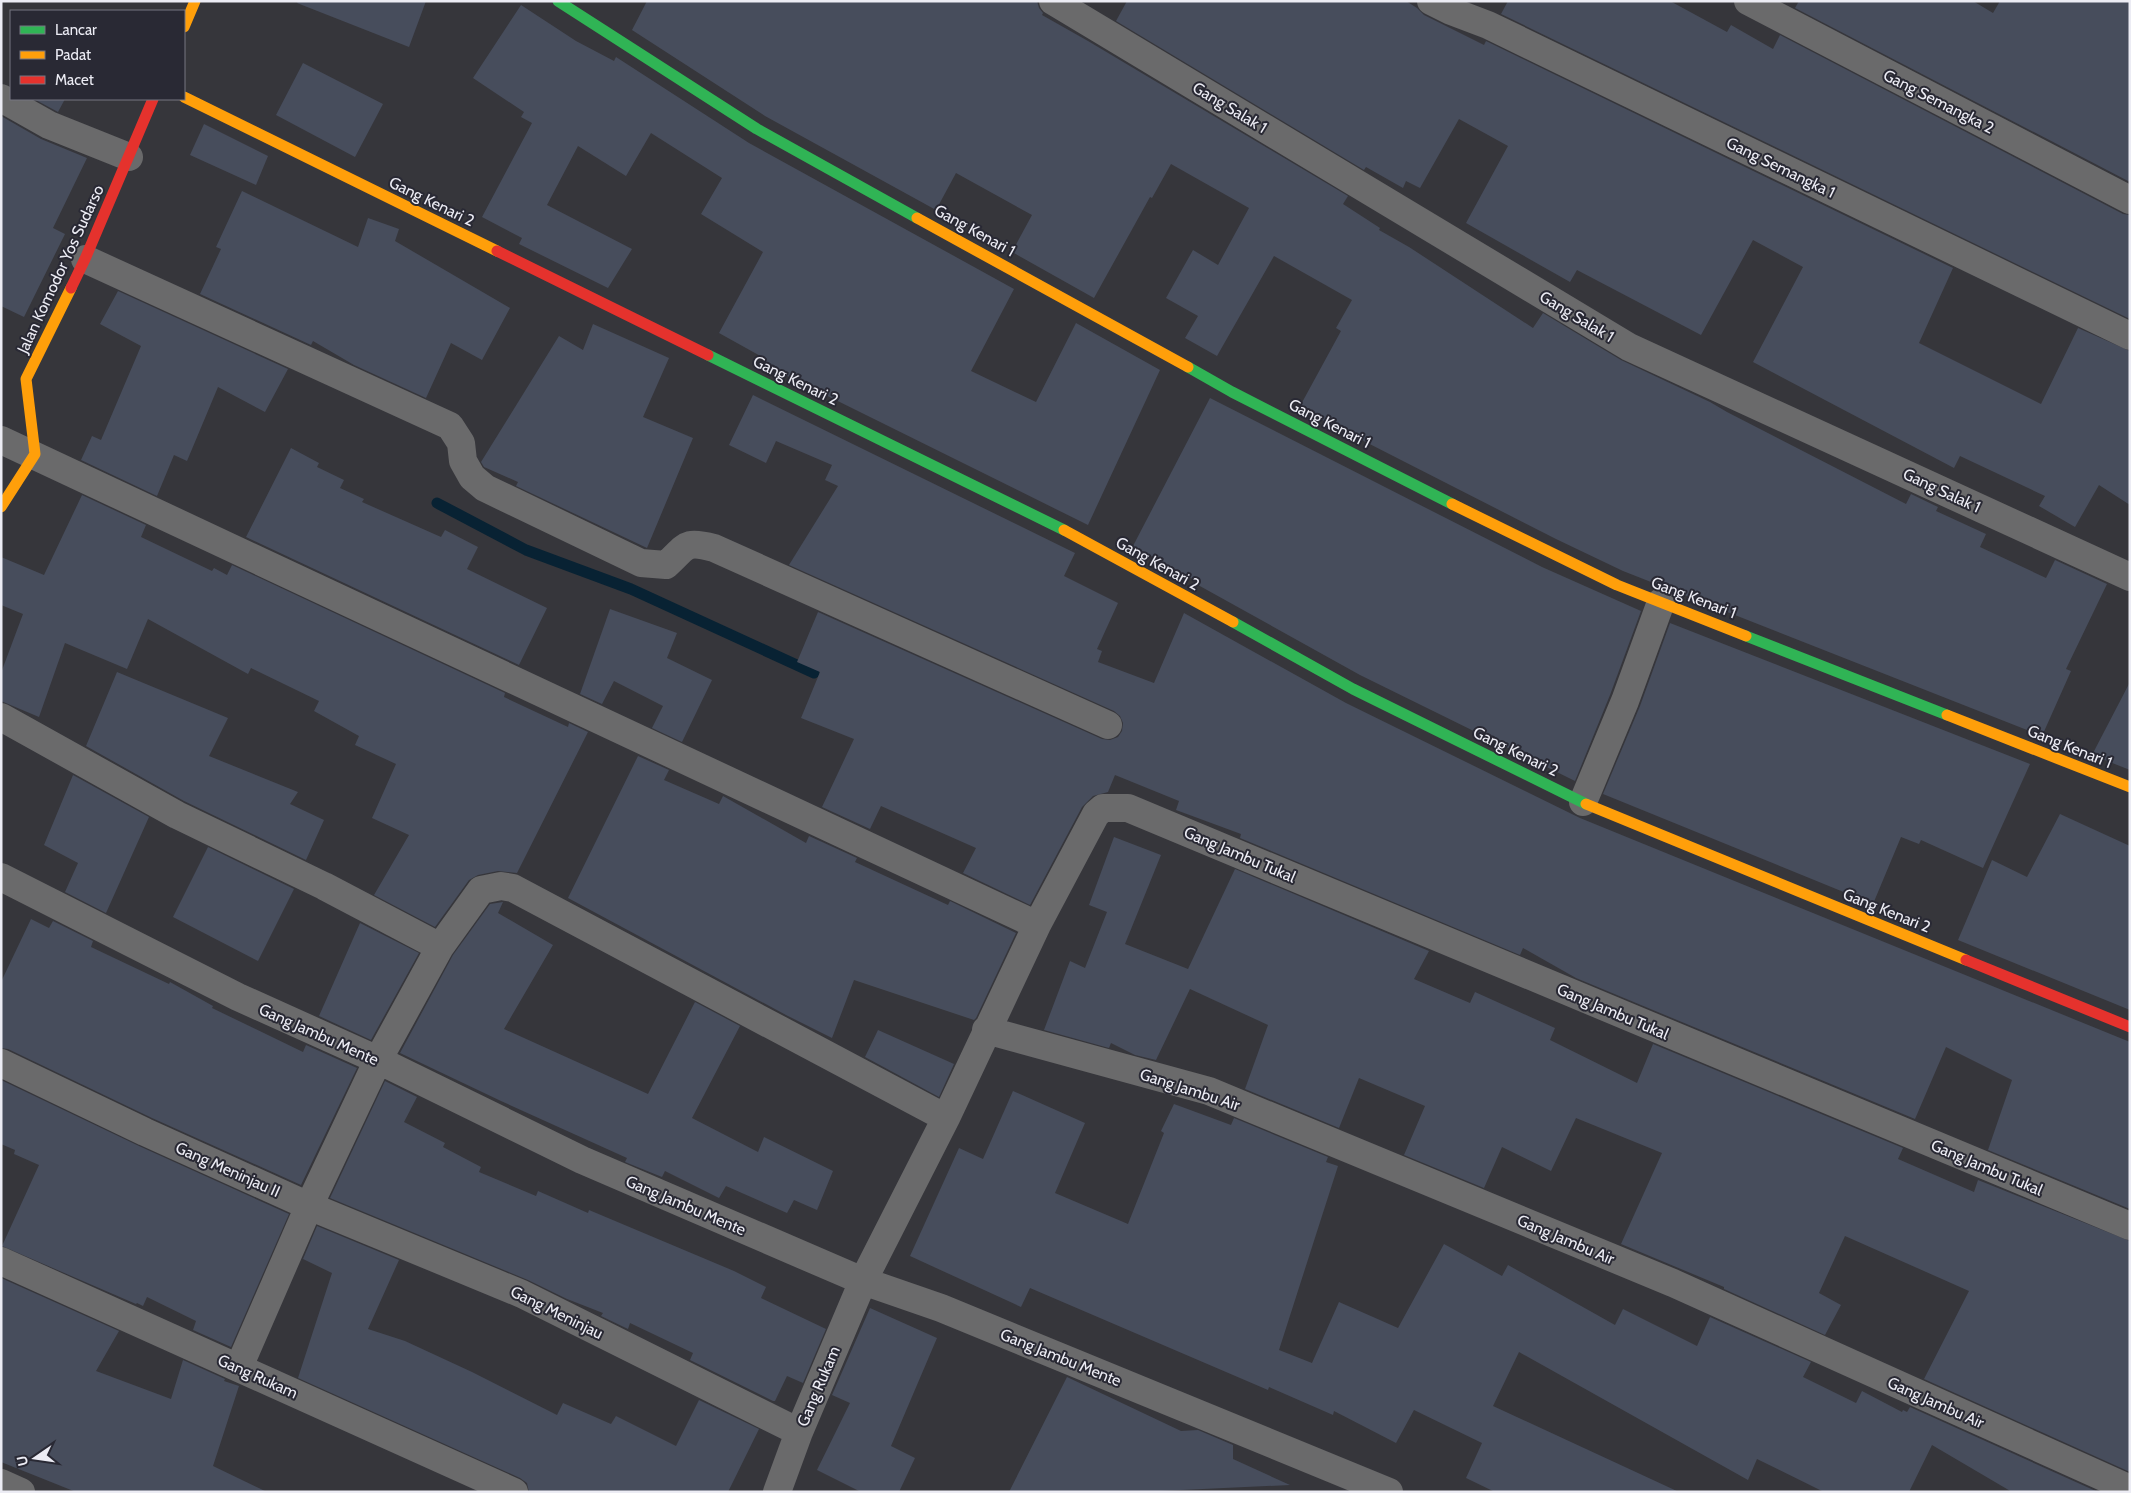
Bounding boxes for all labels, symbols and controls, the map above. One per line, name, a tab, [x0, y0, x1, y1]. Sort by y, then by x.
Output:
legend	[10, 10, 185, 100]
text: Lancar	[55, 21, 97, 39]
text: Padat	[55, 46, 91, 64]
street label: Gang Semangka 2	[1880, 65, 1997, 138]
text: Macet	[55, 71, 94, 89]
street label: Gang Salak 1	[1189, 78, 1270, 137]
street label: Gang Semangka 1	[1723, 133, 1838, 202]
street label: Gang Kenari 2	[386, 173, 478, 230]
street label: Jalan Komodor Yos Sudarso	[13, 182, 108, 357]
street label: Gang Kenari 1	[931, 200, 1019, 260]
street label: Gang Salak 1	[1536, 287, 1617, 346]
street label: Gang Kenari 2	[750, 352, 842, 409]
street label: Gang Kenari 1	[1286, 395, 1374, 452]
street label: Gang Salak 1	[1900, 464, 1984, 517]
street label: Gang Kenari 2	[1113, 533, 1203, 594]
street label: Gang Kenari 1	[1649, 573, 1739, 622]
street label: Gang Kenari 1	[2025, 721, 2115, 772]
street label: Gang Kenari 2	[1470, 723, 1562, 780]
street label: Gang Jambu Tukal	[1181, 822, 1299, 887]
street label: Gang Kenari 2	[1840, 884, 1933, 937]
street label: Gang Jambu Tukal	[1554, 979, 1672, 1044]
street label: Gang Jambu Mente	[256, 1000, 381, 1069]
street label: Gang Jambu Air	[1138, 1064, 1243, 1115]
street label: Gang Jambu Tukal	[1928, 1135, 2046, 1200]
street label: Gang Meninjau II	[173, 1138, 283, 1201]
street label: Gang Jambu Mente	[623, 1172, 749, 1239]
street label: Gang Jambu Air	[1514, 1210, 1618, 1269]
street label: Gang Meninjau	[507, 1282, 606, 1343]
street label: Gang Jambu Mente	[998, 1325, 1124, 1390]
street label: Gang Rukam	[793, 1343, 844, 1429]
street label: Gang Rukam	[215, 1350, 301, 1403]
street label: Gang Jambu Air	[1885, 1373, 1988, 1433]
north arrow	[10, 1433, 60, 1483]
text: U	[12, 1454, 32, 1468]

